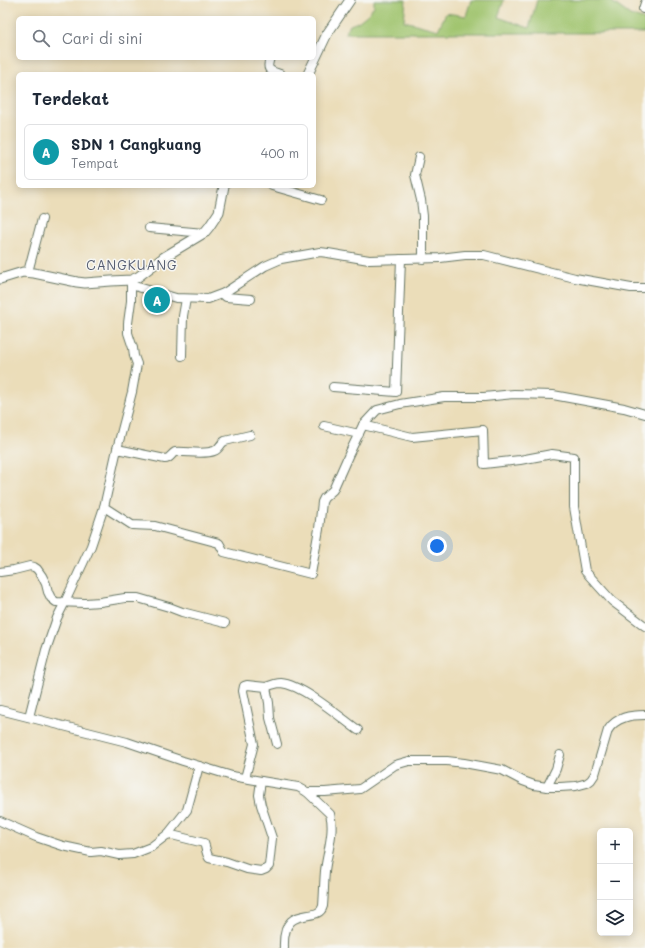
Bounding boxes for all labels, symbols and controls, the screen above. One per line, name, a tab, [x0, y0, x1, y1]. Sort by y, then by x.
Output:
search box	[16, 16, 316, 60]
icon: search	[30, 27, 52, 49]
text: Cari di sini	[62, 28, 143, 48]
text: Terdekat	[32, 87, 109, 109]
text: SDN 1 Cangkuang	[71, 134, 201, 154]
text: A	[41, 144, 51, 161]
text: 400 m	[261, 144, 299, 161]
text: Tempat	[71, 154, 119, 171]
district label: CANGKUANG	[86, 256, 178, 273]
pin: A	[144, 285, 170, 315]
your location	[427, 536, 447, 556]
map controls	[597, 828, 633, 936]
button: +	[597, 828, 633, 864]
button: −	[597, 864, 633, 900]
button: layers	[597, 900, 633, 936]

